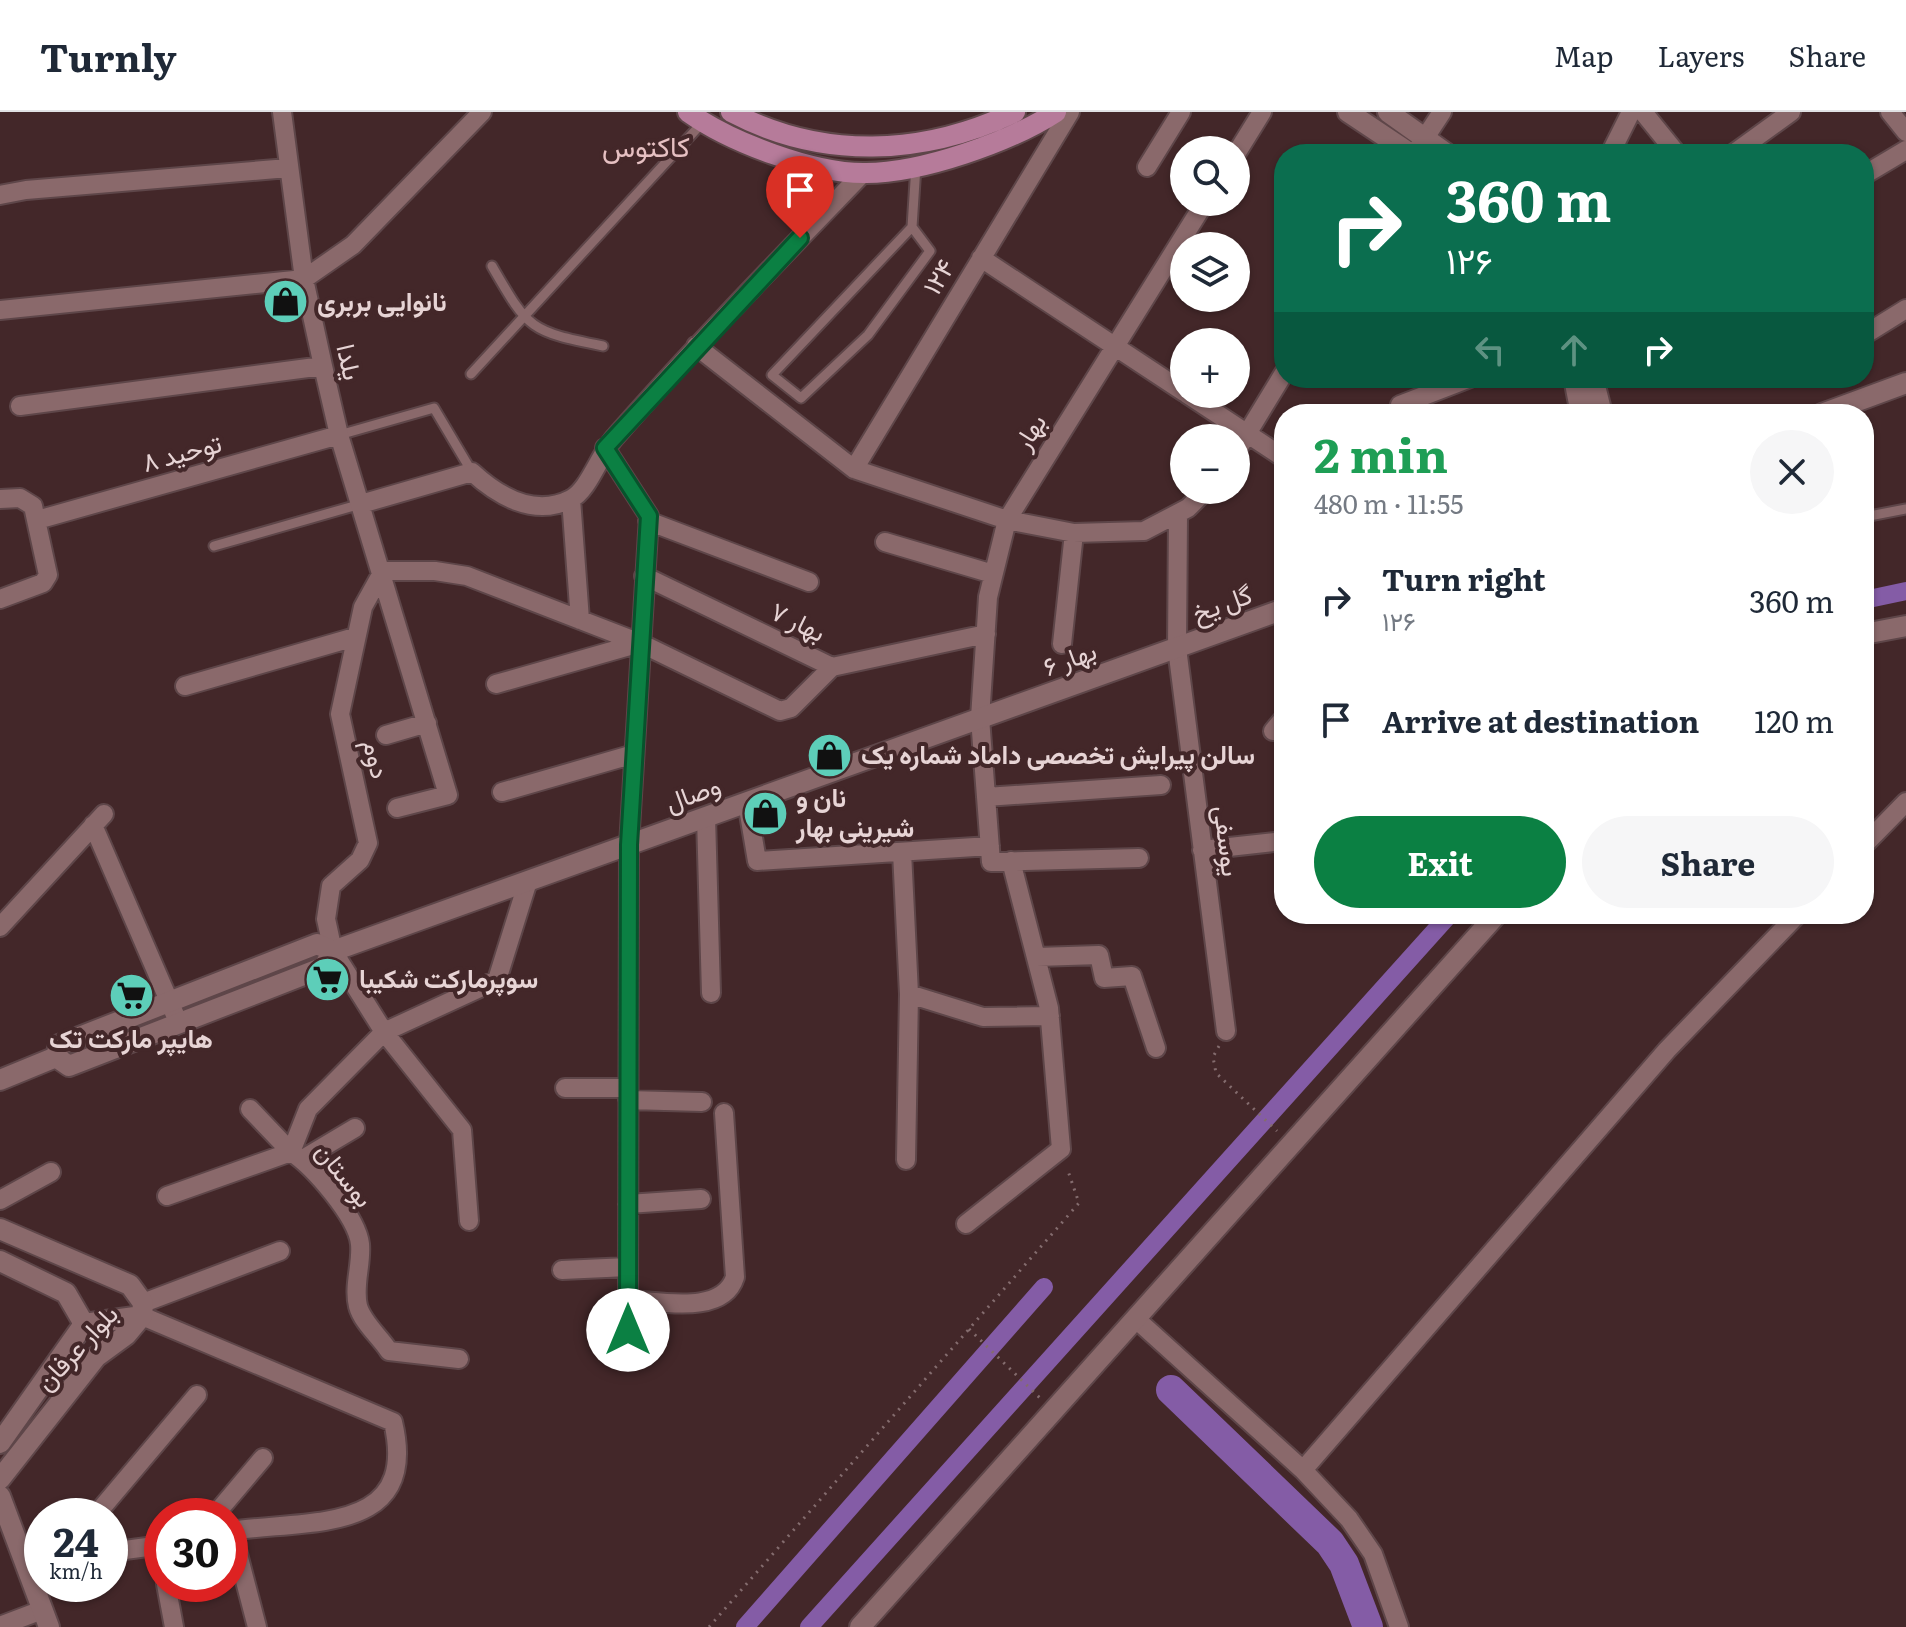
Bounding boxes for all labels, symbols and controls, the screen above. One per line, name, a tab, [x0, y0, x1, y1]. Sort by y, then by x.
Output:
text: Turnly	[40, 27, 177, 84]
text: Map	[1554, 34, 1613, 76]
text: Layers	[1657, 34, 1744, 76]
text: Share	[1788, 34, 1866, 76]
district label: کاکتوس	[602, 124, 690, 166]
map controls	[1170, 136, 1250, 504]
button: search	[1170, 136, 1250, 216]
pin	[766, 156, 834, 238]
text: 360 m	[1446, 156, 1611, 239]
icon: arrive	[778, 168, 822, 212]
icon: right	[1314, 176, 1418, 280]
button: layers	[1170, 232, 1250, 312]
text: ۱۲۶	[1446, 232, 1493, 285]
street label: ۱۲۴	[911, 250, 963, 301]
shop icon: نانوایی بربری	[262, 278, 310, 326]
place label: نانوایی بربری	[317, 280, 447, 319]
button: +	[1170, 328, 1250, 408]
icon: left	[1468, 328, 1512, 372]
icon: ahead	[1552, 328, 1596, 372]
icon: right	[1636, 328, 1680, 372]
street label: یلدا	[328, 339, 375, 383]
street label: بهار	[1001, 405, 1054, 457]
text: 2 min	[1314, 417, 1448, 488]
street label: توحید ۸	[137, 421, 225, 480]
button: −	[1170, 424, 1250, 504]
button: close	[1750, 430, 1834, 514]
text: 480 m · 11:55	[1314, 483, 1463, 522]
text: Turn right	[1382, 556, 1546, 600]
street label: گل یخ	[1186, 573, 1257, 631]
icon: right	[1314, 578, 1358, 622]
text: 360 m	[1749, 578, 1834, 622]
street label: بهار ۷	[765, 590, 833, 650]
text: ۱۲۶	[1382, 600, 1416, 639]
street label: بهار ۶	[1037, 629, 1101, 684]
icon: arrive	[1314, 698, 1358, 742]
text: Arrive at destination	[1382, 698, 1699, 742]
text: 120 m	[1754, 698, 1834, 742]
shop icon: سالن پیرایش تخصصی داماد شماره یک	[806, 731, 854, 779]
place label: سالن پیرایش تخصصی داماد شماره یک	[861, 733, 1255, 773]
street label: دوم	[355, 735, 402, 782]
street label: وصال	[659, 764, 725, 820]
place label: نان و شیرینی بهار	[795, 776, 914, 845]
shop icon: نان و شیرینی بهار	[741, 789, 789, 837]
street label: یوسفی	[1206, 803, 1253, 878]
button: Exit	[1314, 816, 1566, 908]
button: Share	[1582, 816, 1834, 908]
supermarket icon: سوپرمارکت شکیبا	[304, 955, 352, 1003]
place label: سوپرمارکت شکیبا	[359, 957, 538, 997]
supermarket icon: هایپر مارکت تک	[107, 972, 155, 1020]
place label: هایپر مارکت تک	[49, 1017, 213, 1057]
street label: بوستان	[307, 1132, 384, 1214]
position arrow	[586, 1288, 670, 1372]
street label: بلوار عرفان	[25, 1294, 125, 1398]
speed limit sign: 30	[144, 1498, 248, 1602]
text: 24	[53, 1510, 99, 1569]
text: km/h	[49, 1555, 103, 1585]

